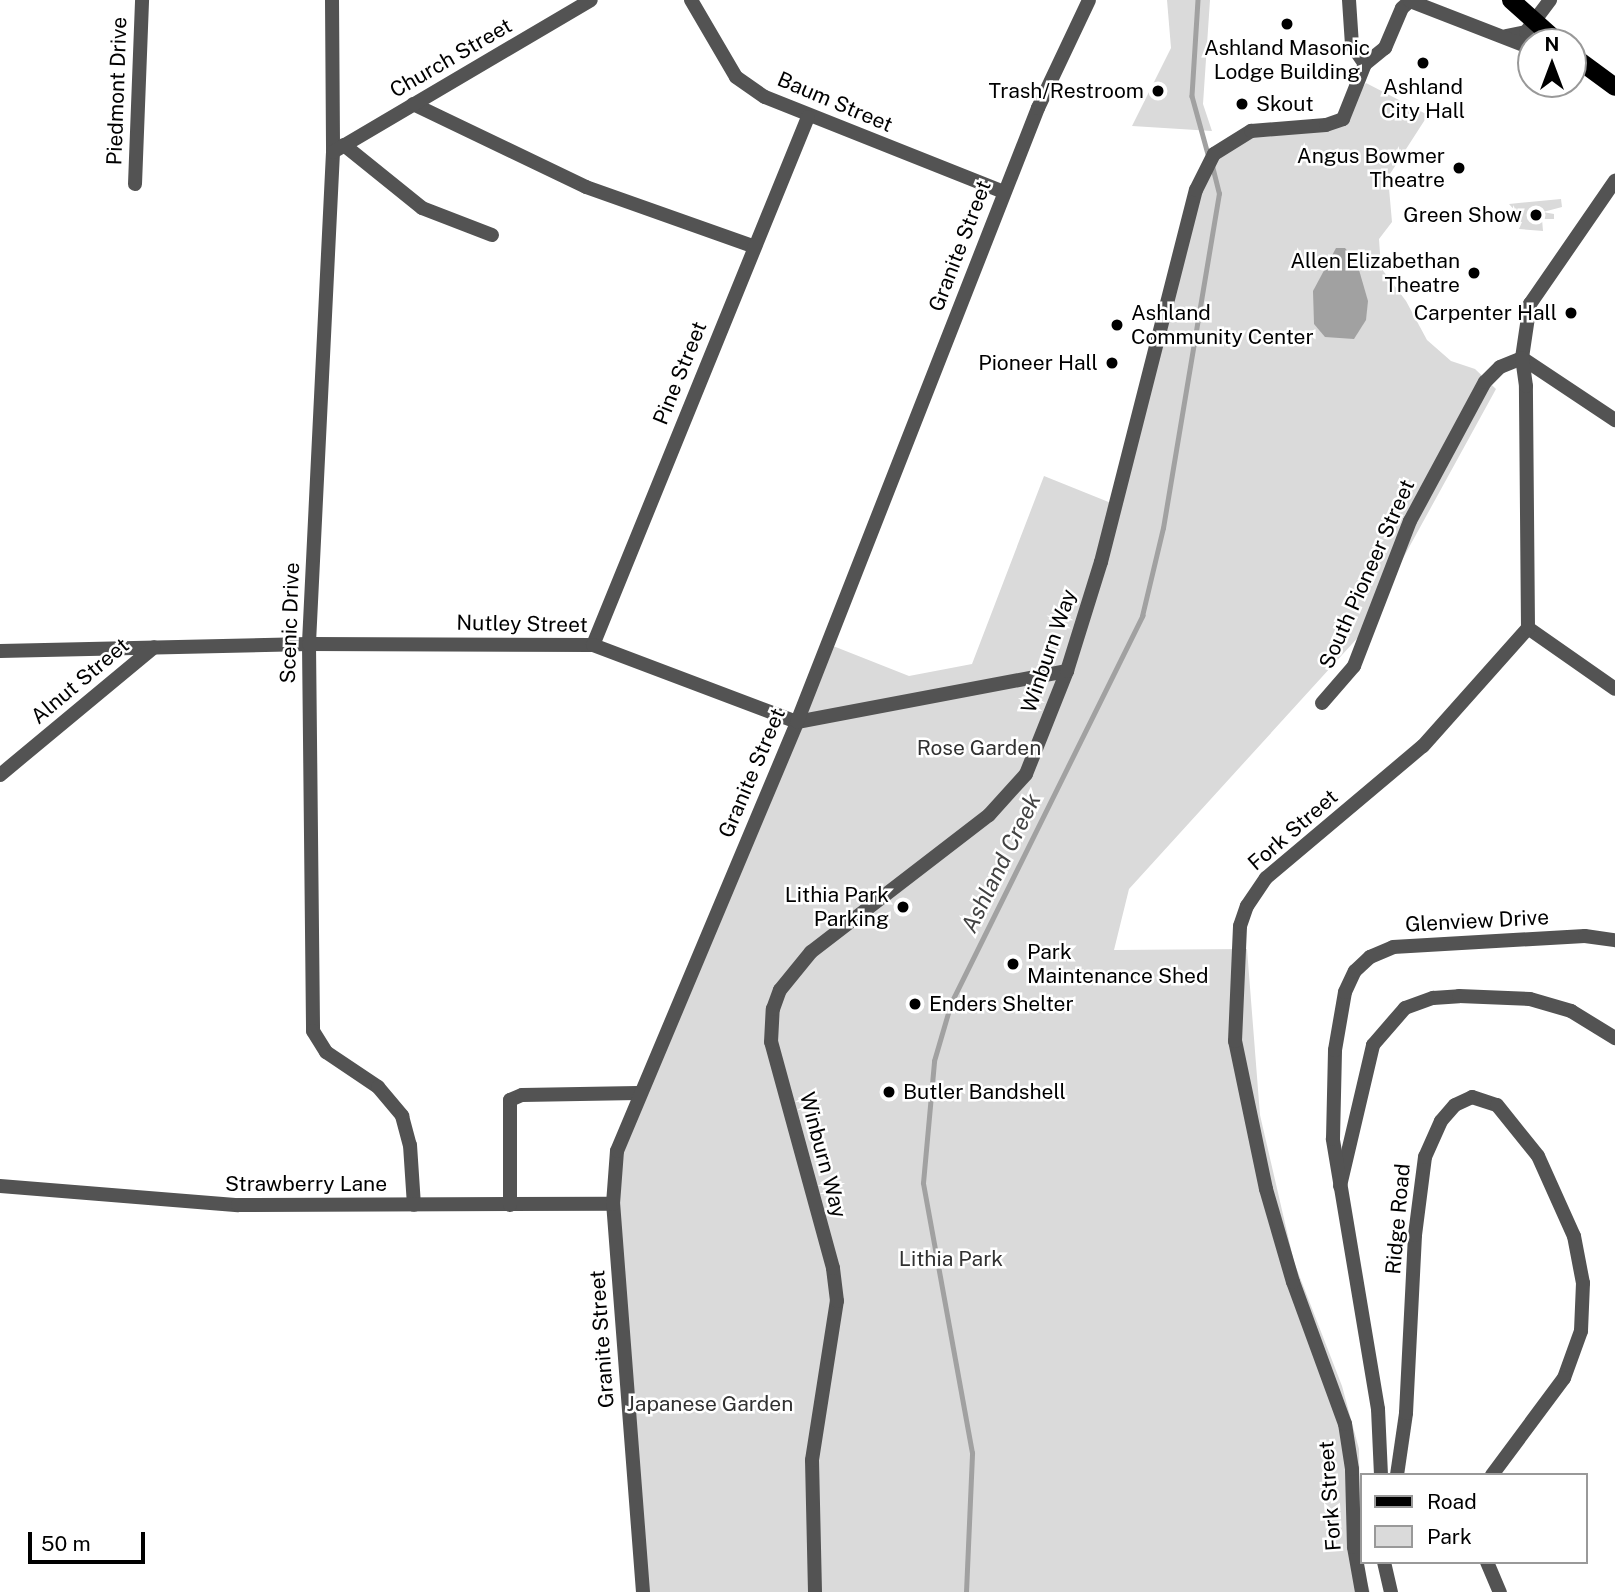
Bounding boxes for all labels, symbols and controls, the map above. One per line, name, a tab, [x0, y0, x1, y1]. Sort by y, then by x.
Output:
street label: Church Street	[385, 13, 517, 103]
street label: Piedmont Drive	[102, 16, 132, 166]
marker: Ashland Masonic Lodge Building	[1279, 16, 1295, 32]
north arrow	[1517, 28, 1587, 98]
text: N	[1545, 33, 1559, 55]
place label: Ashland Masonic Lodge Building	[1204, 35, 1370, 85]
marker: Ashland City Hall	[1415, 55, 1431, 71]
street label: Baum Street	[774, 66, 896, 138]
place label: Ashland City Hall	[1381, 74, 1465, 124]
place label: Trash/Restroom	[989, 78, 1144, 104]
marker: Trash/Restroom	[1150, 83, 1166, 99]
place label: Skout	[1256, 91, 1314, 117]
marker: Skout	[1234, 96, 1250, 112]
place label: Angus Bowmer Theatre	[1297, 143, 1445, 193]
marker: Angus Bowmer Theatre	[1451, 160, 1467, 176]
street label: Granite Street	[923, 177, 997, 315]
place label: Green Show	[1403, 202, 1522, 228]
marker: Green Show	[1528, 207, 1544, 223]
place label: Allen Elizabethan Theatre	[1290, 248, 1460, 298]
marker: Allen Elizabethan Theatre	[1466, 265, 1482, 281]
place label: Ashland Community Center	[1131, 300, 1314, 350]
place label: Carpenter Hall	[1414, 300, 1557, 326]
marker: Carpenter Hall	[1563, 305, 1579, 321]
marker: Ashland Community Center	[1109, 317, 1125, 333]
street label: Pine Street	[648, 318, 712, 428]
place label: Pioneer Hall	[978, 350, 1098, 376]
marker: Pioneer Hall	[1104, 355, 1120, 371]
street label: South Pioneer Street	[1314, 475, 1420, 673]
street label: Scenic Drive	[275, 562, 305, 684]
street label: Winburn Way	[1016, 586, 1082, 716]
street label: Nutley Street	[456, 610, 588, 638]
street label: Alnut Street	[26, 633, 134, 729]
street label: Granite Street	[713, 704, 791, 842]
park label: Rose Garden	[917, 735, 1041, 761]
street label: Fork Street	[1243, 784, 1343, 876]
water label: Ashland Creek	[955, 789, 1047, 937]
place label: Lithia Park Parking	[785, 882, 889, 932]
marker: Lithia Park Parking	[895, 899, 911, 915]
street label: Glenview Drive	[1404, 905, 1550, 937]
place label: Park Maintenance Shed	[1027, 939, 1209, 989]
marker: Park Maintenance Shed	[1005, 956, 1021, 972]
place label: Enders Shelter	[929, 991, 1074, 1017]
marker: Enders Shelter	[907, 996, 923, 1012]
place label: Butler Bandshell	[903, 1079, 1066, 1105]
marker: Butler Bandshell	[881, 1084, 897, 1100]
street label: Winburn Way	[794, 1089, 852, 1221]
street label: Ridge Road	[1381, 1163, 1415, 1275]
street label: Strawberry Lane	[225, 1171, 387, 1197]
park label: Lithia Park	[899, 1246, 1003, 1272]
street label: Granite Street	[585, 1269, 619, 1409]
park label: Japanese Garden	[627, 1391, 793, 1417]
street label: Fork Street	[1314, 1440, 1346, 1552]
legend	[1360, 1473, 1587, 1564]
text: Road	[1427, 1489, 1477, 1514]
scale bar	[32, 1518, 149, 1562]
text: Park	[1427, 1524, 1472, 1549]
text: 50 m	[41, 1531, 91, 1556]

